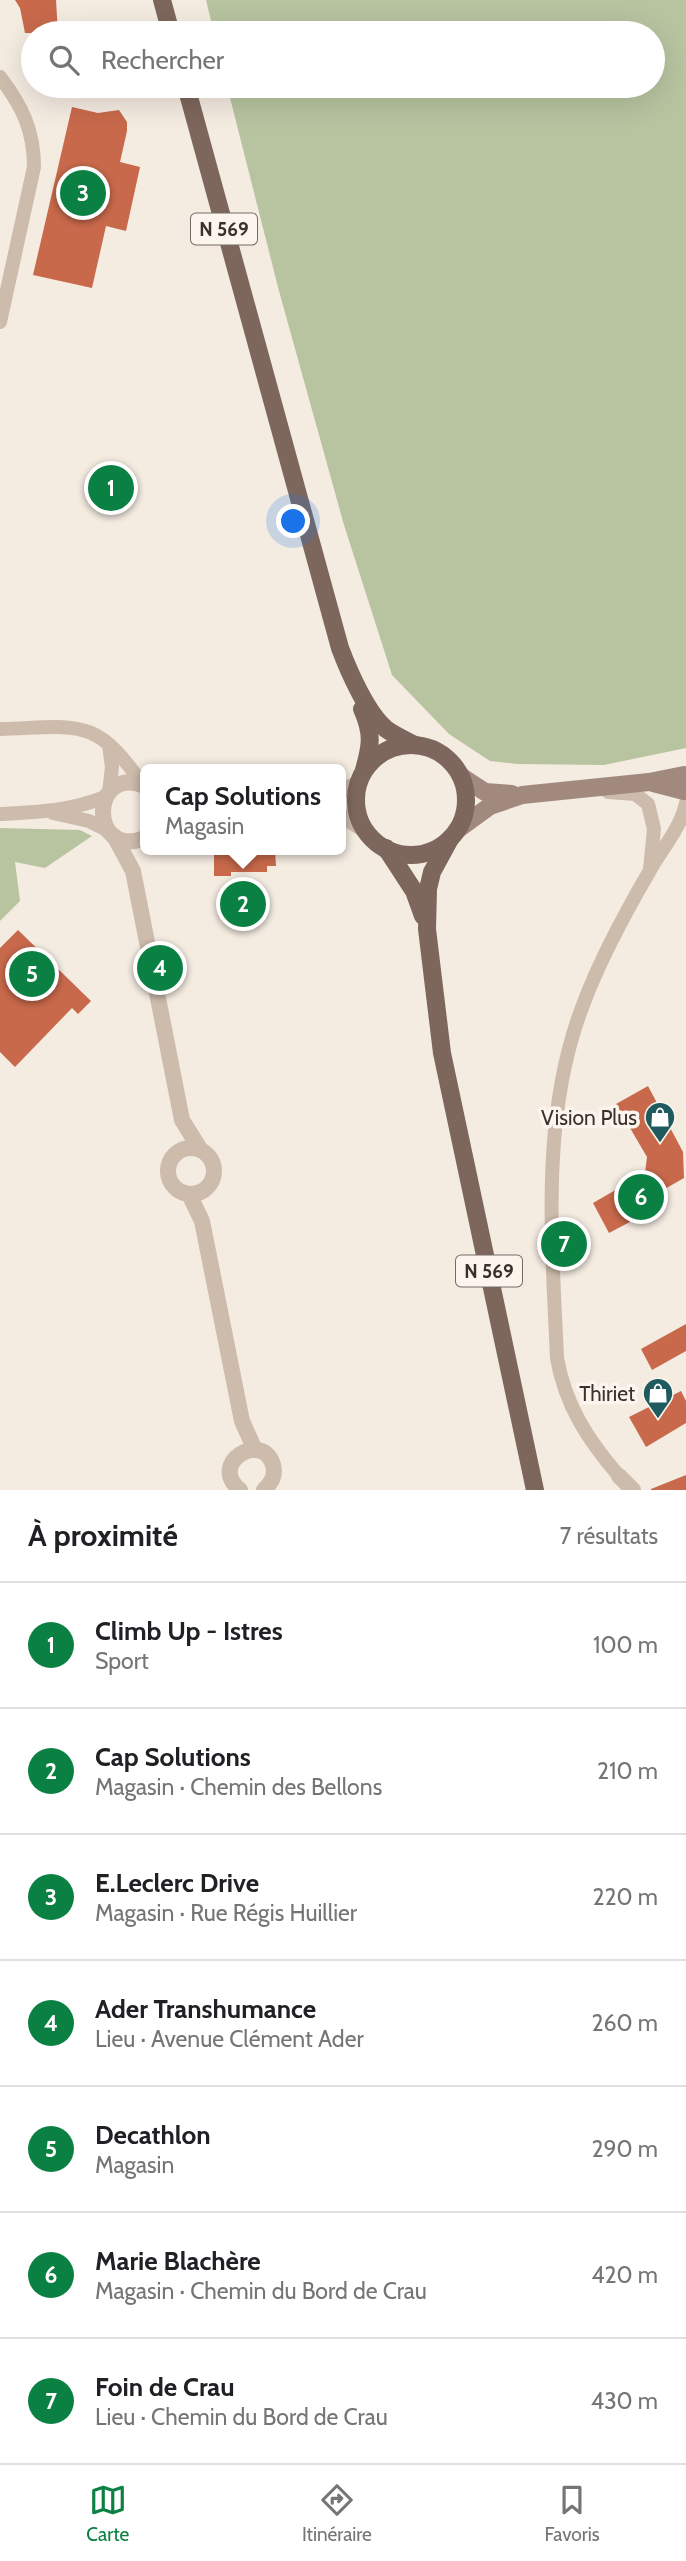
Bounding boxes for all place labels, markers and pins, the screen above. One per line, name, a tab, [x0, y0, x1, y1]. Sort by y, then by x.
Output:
pin: 3	[60, 167, 106, 219]
pin: 1	[88, 462, 134, 514]
pin: 2	[220, 878, 266, 930]
pin: 4	[137, 942, 183, 994]
pin: 5	[9, 948, 55, 1000]
shop icon: Vision Plus	[643, 1100, 677, 1144]
place label: Vision Plus	[541, 1105, 637, 1130]
pin: 6	[618, 1171, 664, 1223]
pin: 7	[541, 1218, 587, 1270]
shop icon: Thiriet	[641, 1376, 675, 1420]
place label: Thiriet	[579, 1381, 635, 1406]

